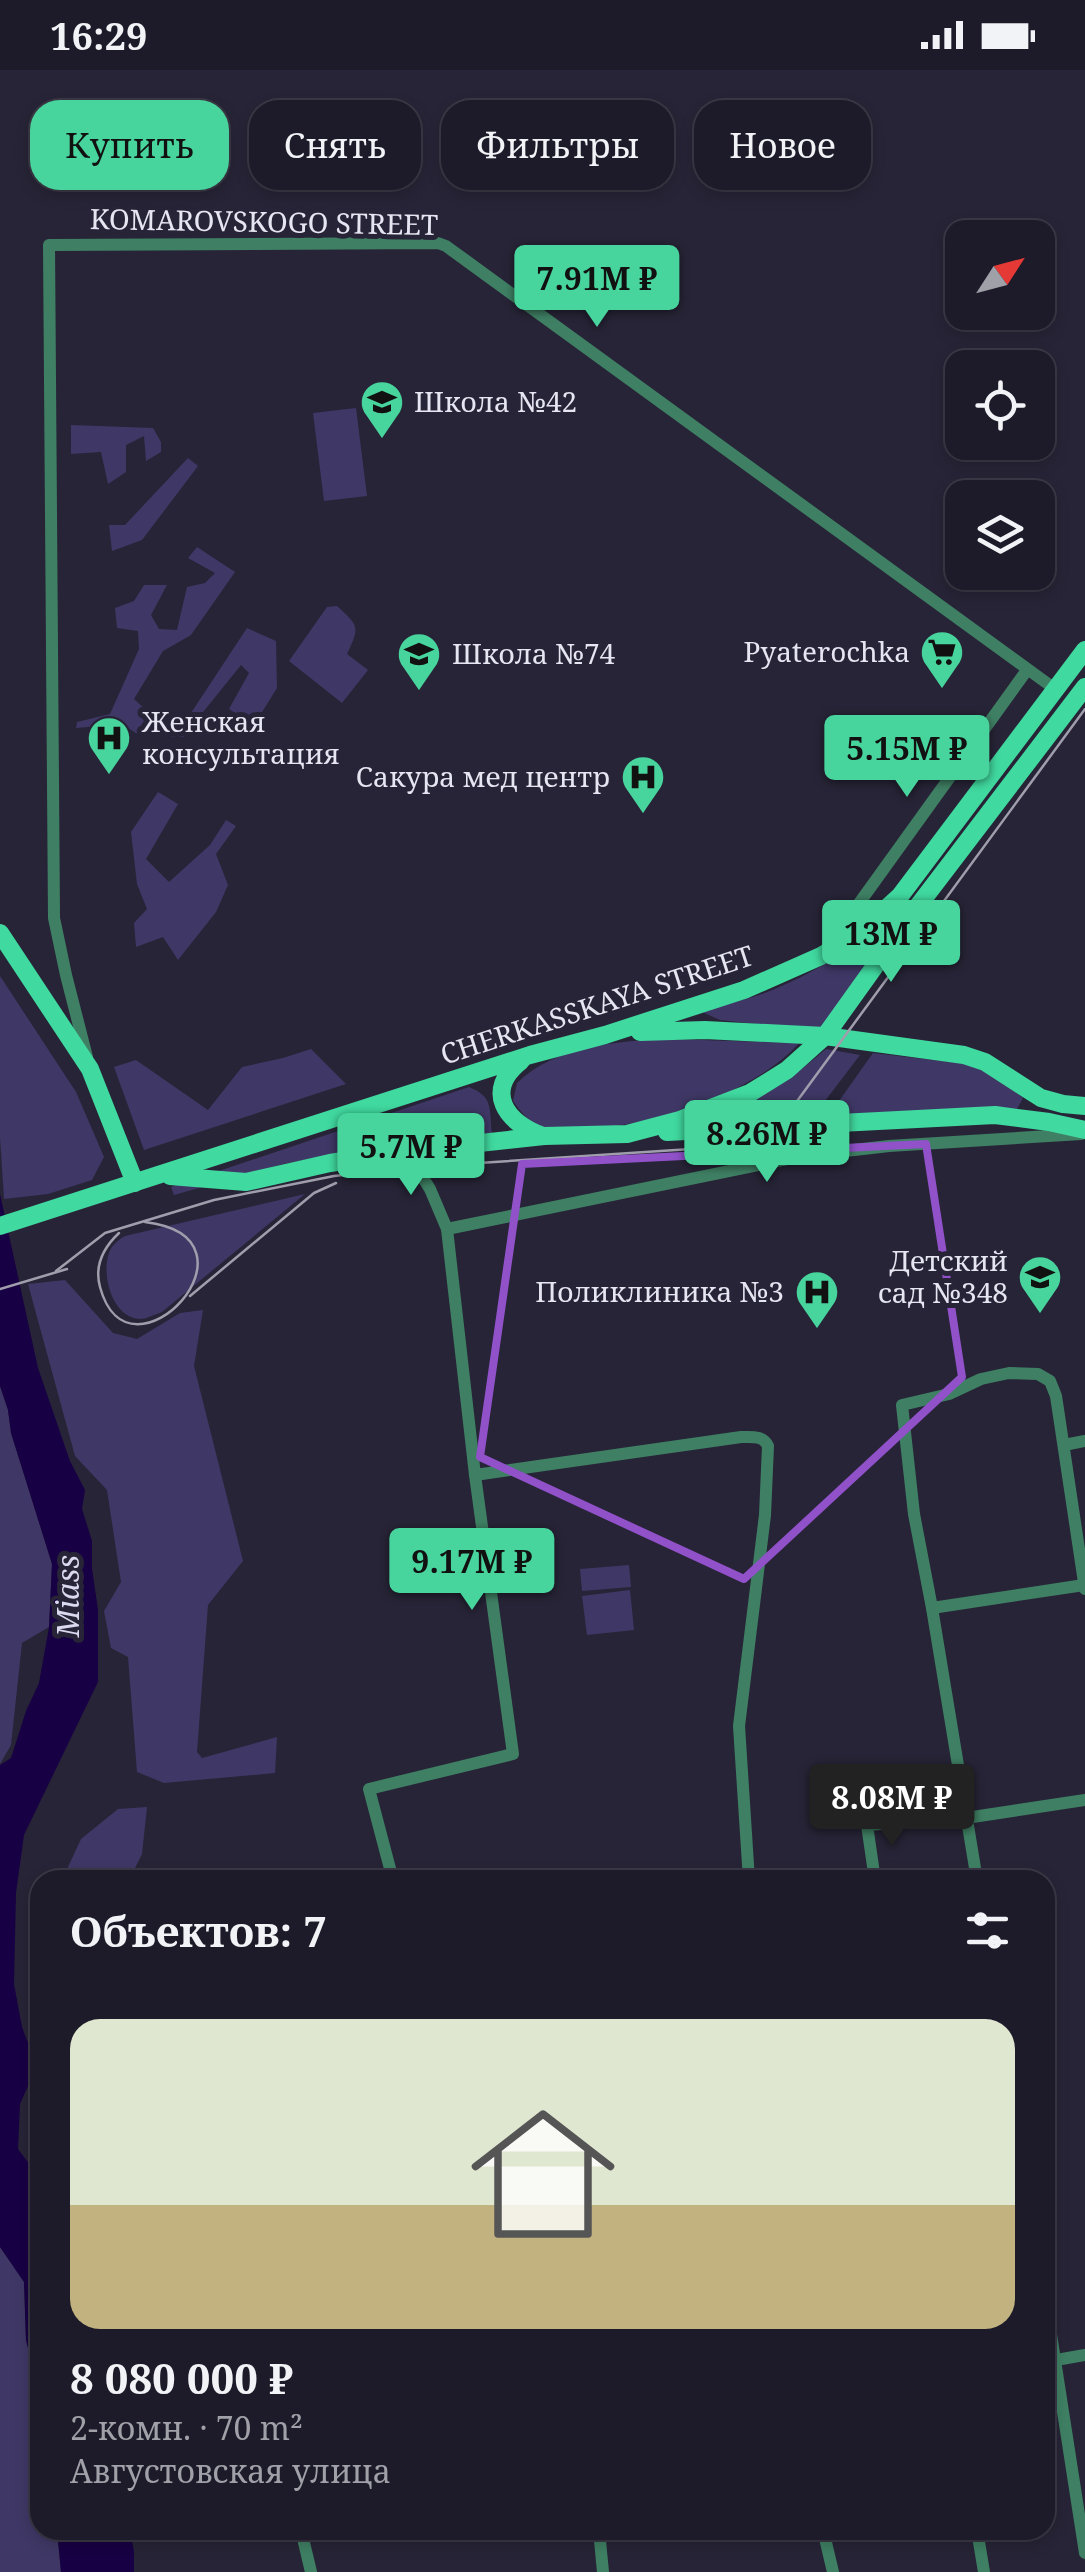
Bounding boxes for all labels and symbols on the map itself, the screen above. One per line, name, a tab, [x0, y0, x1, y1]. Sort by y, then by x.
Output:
street label: KOMAROVSKOGO STREET	[90, 199, 438, 243]
north arrow	[945, 220, 1055, 330]
pin: 7.91M ₽	[505, 245, 689, 330]
school or university icon: Школа №42	[359, 379, 405, 440]
place label: Школа №42	[414, 382, 577, 420]
supermarket icon: Pyaterochka	[919, 629, 965, 690]
school or university icon: Школа №74	[396, 631, 442, 692]
place label: Pyaterochka	[744, 632, 910, 670]
place label: Школа №74	[452, 634, 616, 672]
place label: Женская консультация	[141, 702, 340, 772]
hospital icon: Женская консультация	[86, 715, 132, 776]
pin: 5.15M ₽	[815, 715, 999, 800]
hospital icon: Сакура мед центр	[620, 754, 666, 815]
place label: Сакура мед центр	[356, 757, 610, 795]
pin: 13M ₽	[821, 900, 961, 985]
street label: CHERKASSKAYA STREET	[435, 935, 758, 1073]
pin: 8.26M ₽	[675, 1100, 859, 1185]
pin: 5.7M ₽	[330, 1113, 492, 1198]
place label: Детский сад №348	[878, 1241, 1008, 1311]
school or university icon: Детский сад №348	[1017, 1254, 1063, 1315]
hospital icon: Поликлиника №3	[794, 1269, 840, 1330]
place label: Поликлиника №3	[535, 1272, 784, 1310]
pin: 9.17M ₽	[380, 1528, 564, 1613]
water label: Miass	[47, 1555, 88, 1638]
pin: 8.08M ₽	[800, 1764, 984, 1849]

